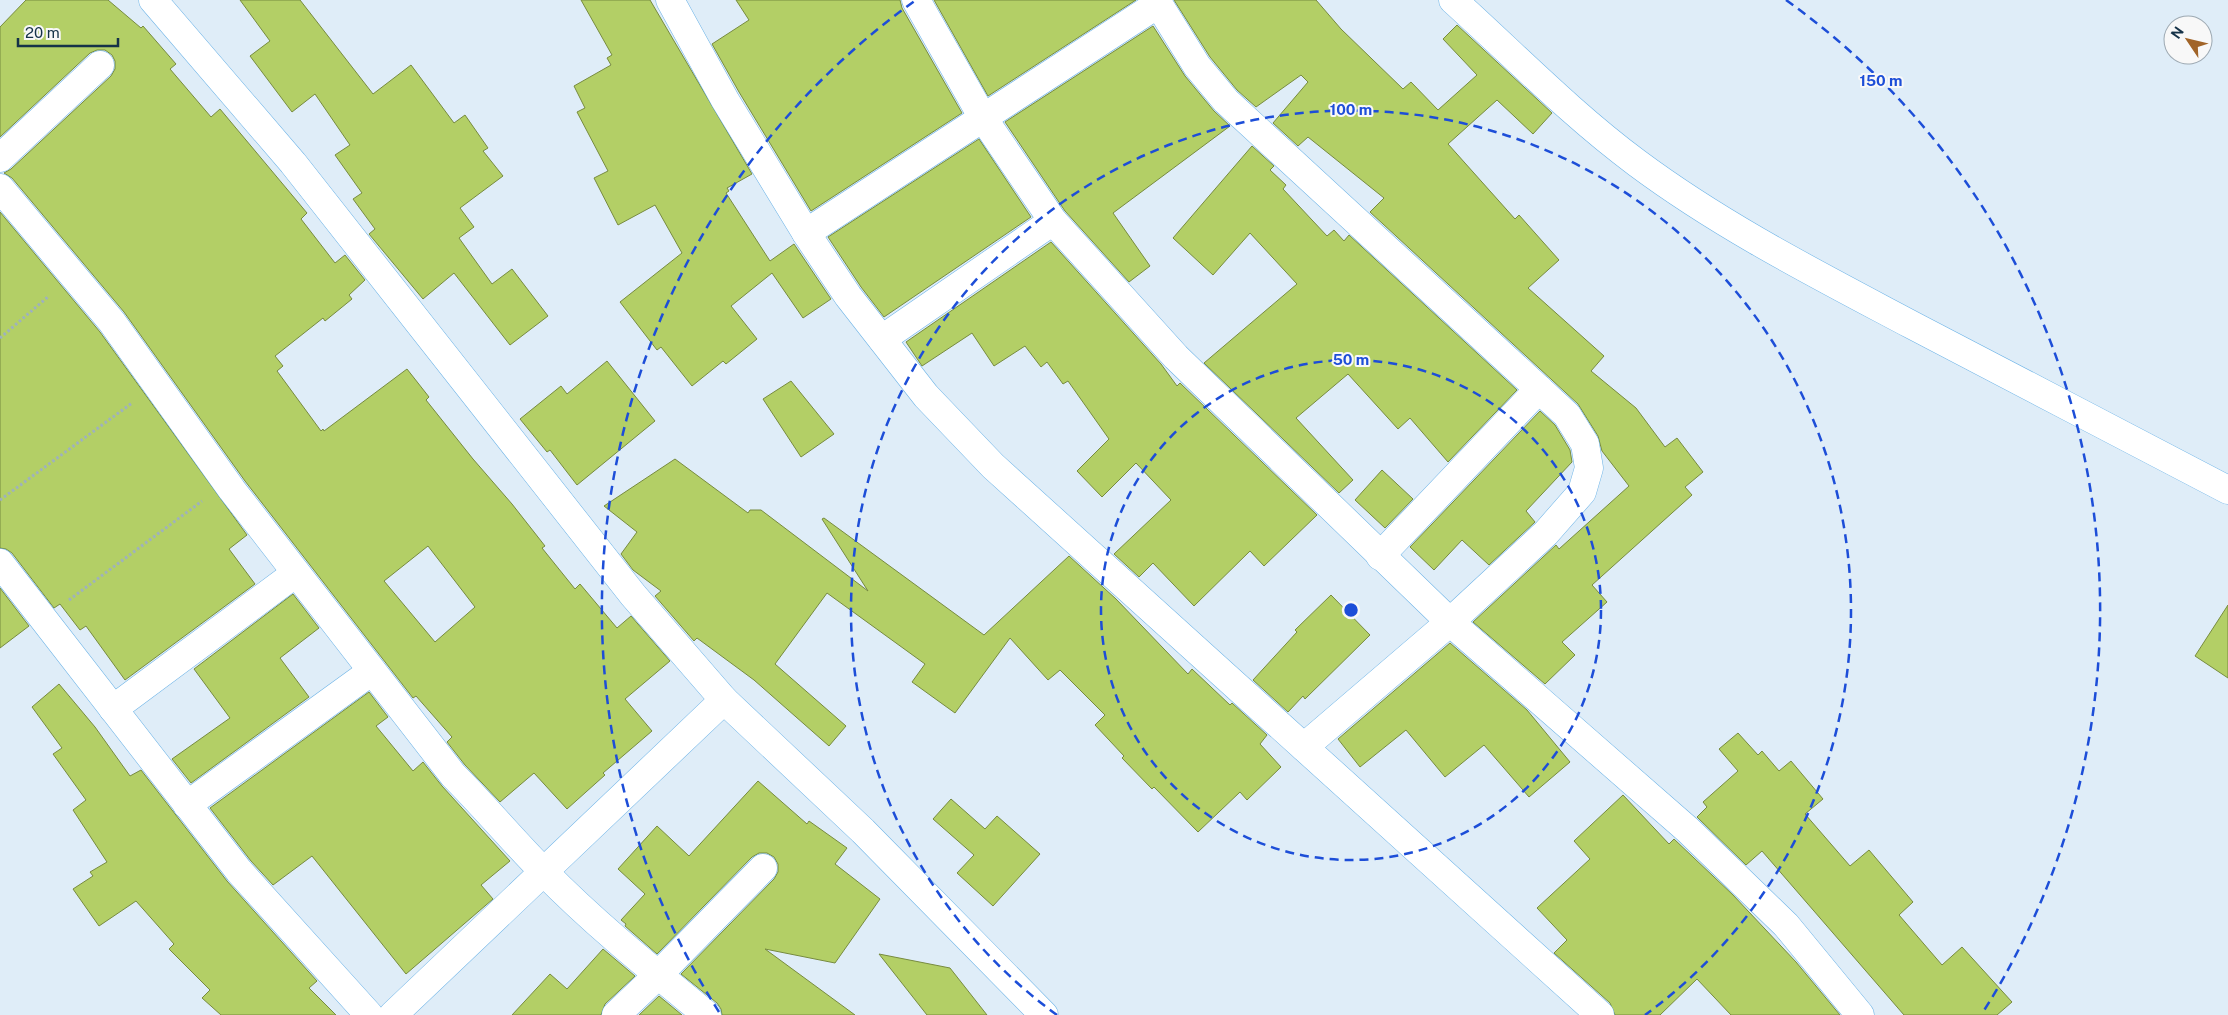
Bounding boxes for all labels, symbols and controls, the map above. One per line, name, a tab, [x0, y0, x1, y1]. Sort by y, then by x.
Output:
scale bar	[18, 15, 118, 47]
north arrow	[2163, 15, 2213, 65]
text: N	[2168, 23, 2187, 42]
text: 20 m	[25, 24, 60, 41]
text: 150 m	[1859, 72, 1903, 89]
text: 100 m	[1330, 101, 1372, 118]
text: 50 m	[1333, 351, 1369, 368]
centre of rings	[1342, 601, 1360, 619]

